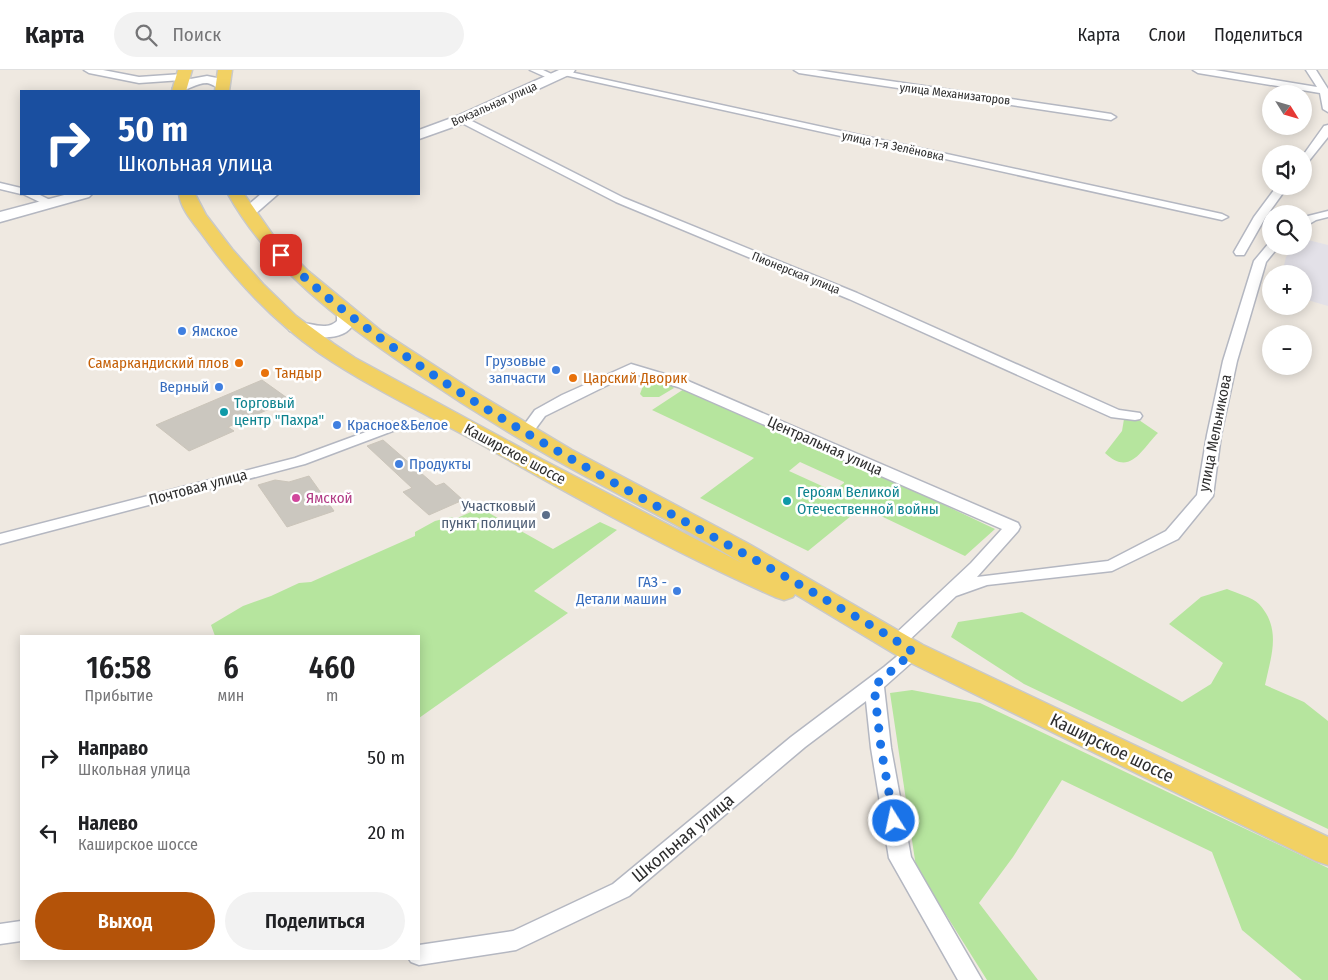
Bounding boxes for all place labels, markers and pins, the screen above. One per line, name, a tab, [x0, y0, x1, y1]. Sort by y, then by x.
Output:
pin	[260, 234, 302, 276]
place label: Ямское	[192, 322, 238, 340]
marker: Ямское	[176, 325, 188, 337]
place label: Грузовые запчасти	[485, 352, 546, 387]
place label: Самаркандиский плов	[88, 354, 229, 372]
marker: Самаркандиский плов	[233, 357, 245, 369]
place label: Тандыр	[275, 364, 322, 382]
marker: Грузовые запчасти	[550, 364, 562, 376]
marker: Тандыр	[259, 367, 271, 379]
place label: Царский Дворик	[583, 369, 687, 387]
marker: Царский Дворик	[567, 372, 579, 384]
place label: Верный	[159, 378, 209, 396]
marker: Верный	[213, 381, 225, 393]
place label: Торговый центр "Пахра"	[234, 394, 324, 429]
marker: Торговый центр "Пахра"	[218, 406, 230, 418]
place label: Красное&Белое	[347, 416, 448, 434]
marker: Красное&Белое	[331, 419, 343, 431]
place label: Продукты	[409, 455, 471, 473]
marker: Продукты	[393, 458, 405, 470]
place label: Героям Великой Отечественной войны	[797, 483, 939, 518]
place label: Ямской	[306, 489, 353, 507]
marker: Ямской	[290, 492, 302, 504]
marker: Героям Великой Отечественной войны	[781, 495, 793, 507]
place label: Участковый пункт полиции	[441, 497, 536, 532]
marker: Участковый пункт полиции	[540, 509, 552, 521]
place label: ГАЗ - Детали машин	[575, 573, 667, 608]
marker: ГАЗ - Детали машин	[671, 585, 683, 597]

